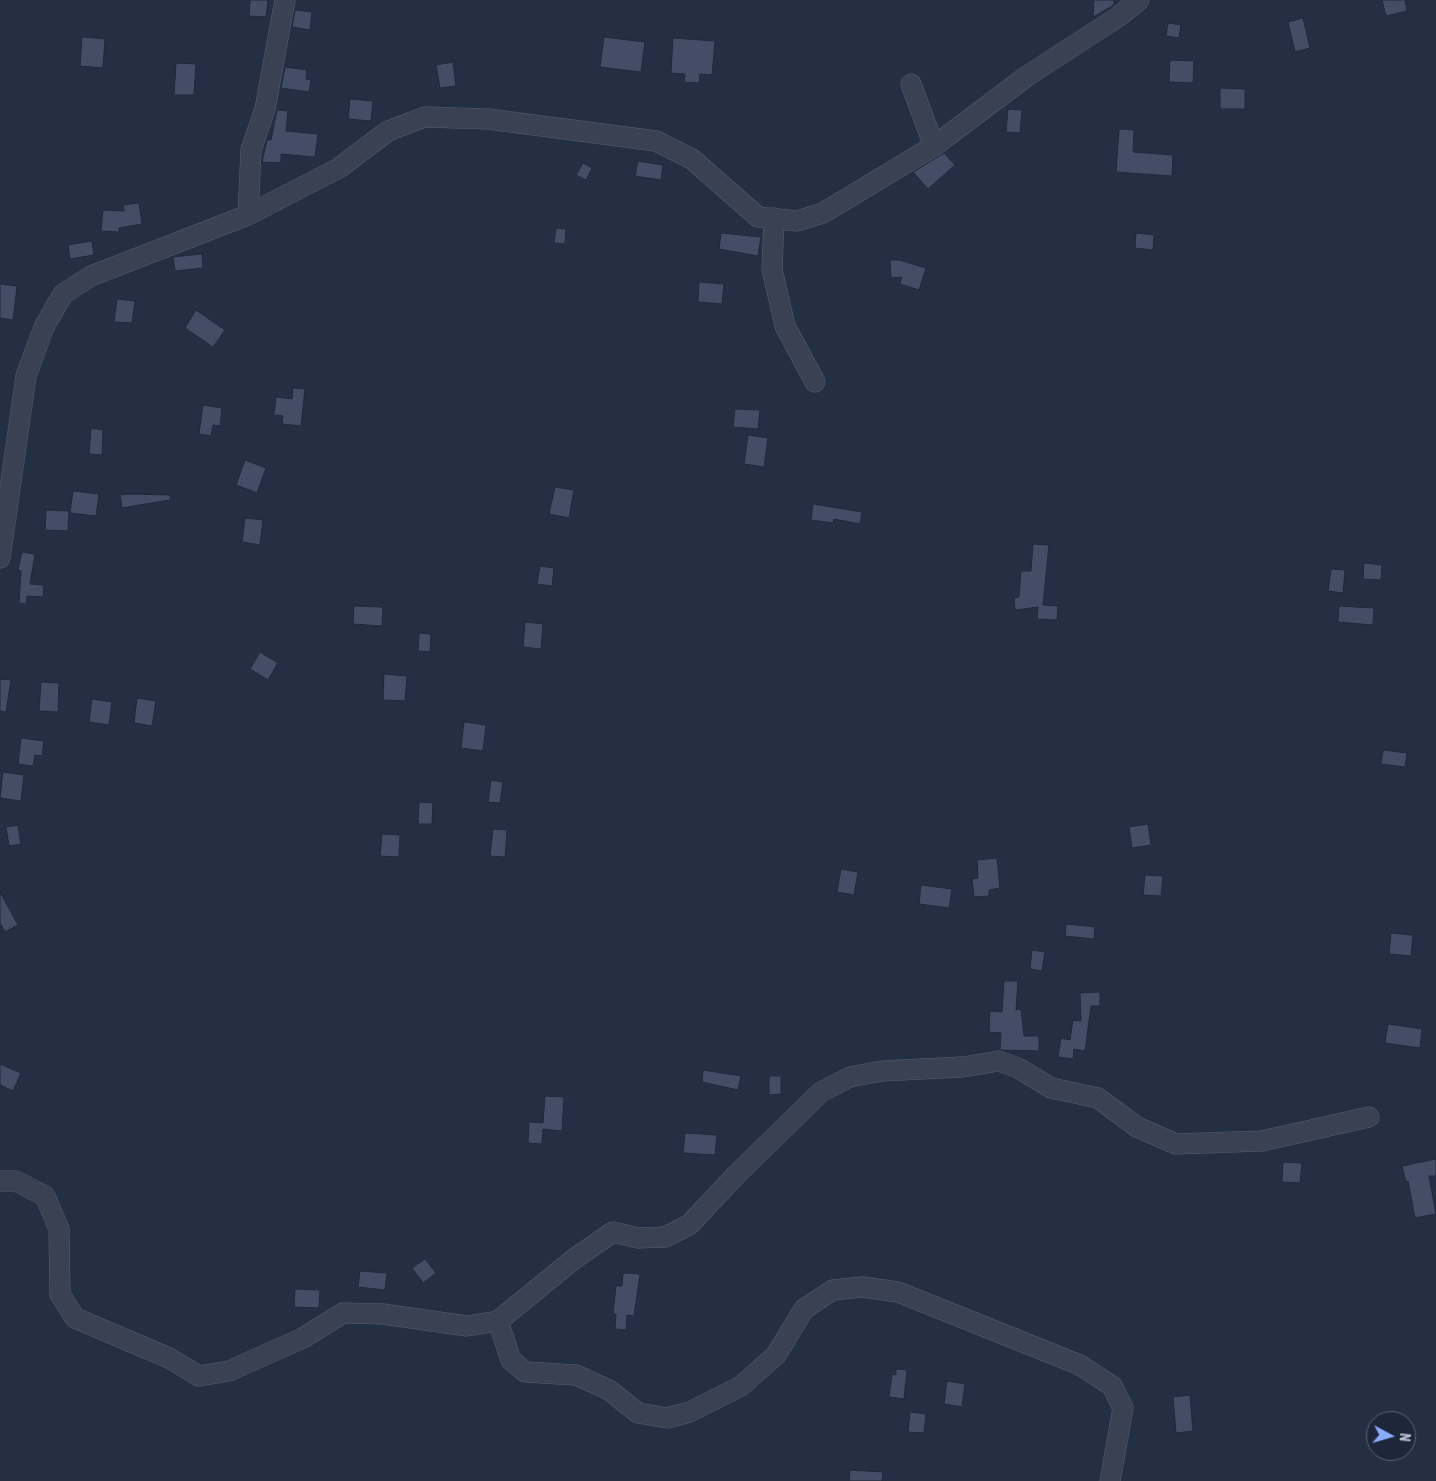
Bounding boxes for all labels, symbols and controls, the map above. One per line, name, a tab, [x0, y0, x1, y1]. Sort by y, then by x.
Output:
north arrow	[1366, 1411, 1416, 1461]
text: N	[1397, 1433, 1413, 1442]

